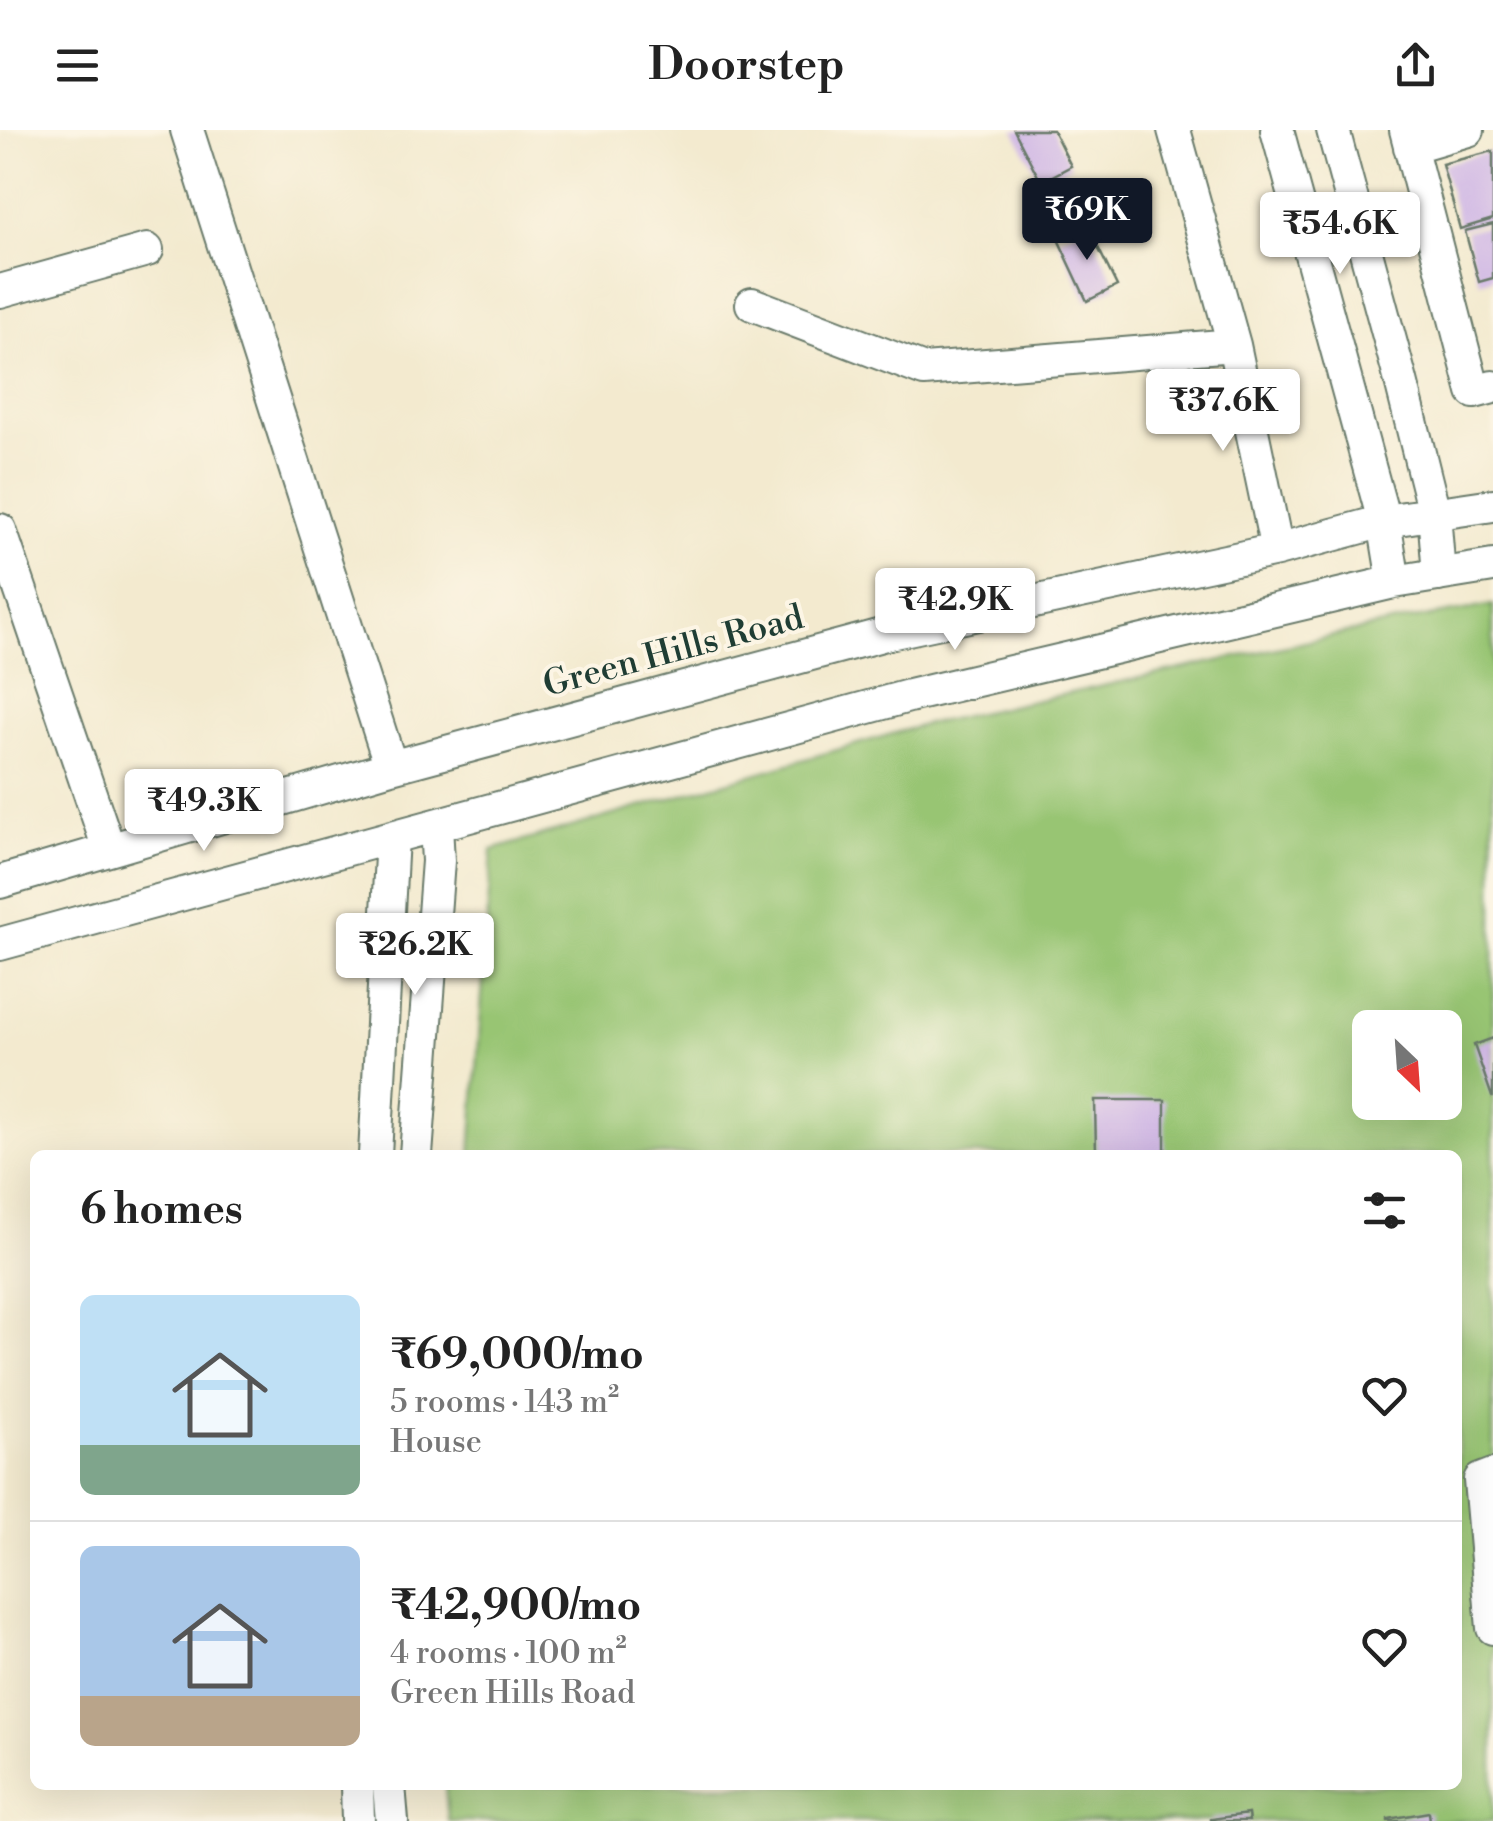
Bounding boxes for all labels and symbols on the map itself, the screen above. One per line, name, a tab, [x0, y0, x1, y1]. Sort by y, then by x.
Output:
pin: ₹69K	[1028, 178, 1146, 263]
pin: ₹54.6K	[1259, 192, 1421, 277]
pin: ₹37.6K	[1142, 369, 1304, 454]
pin: ₹42.9K	[874, 568, 1036, 653]
street label: Green Hills Road	[538, 596, 809, 707]
pin: ₹49.3K	[123, 769, 285, 854]
pin: ₹26.2K	[334, 913, 496, 998]
north arrow	[1352, 1010, 1462, 1120]

